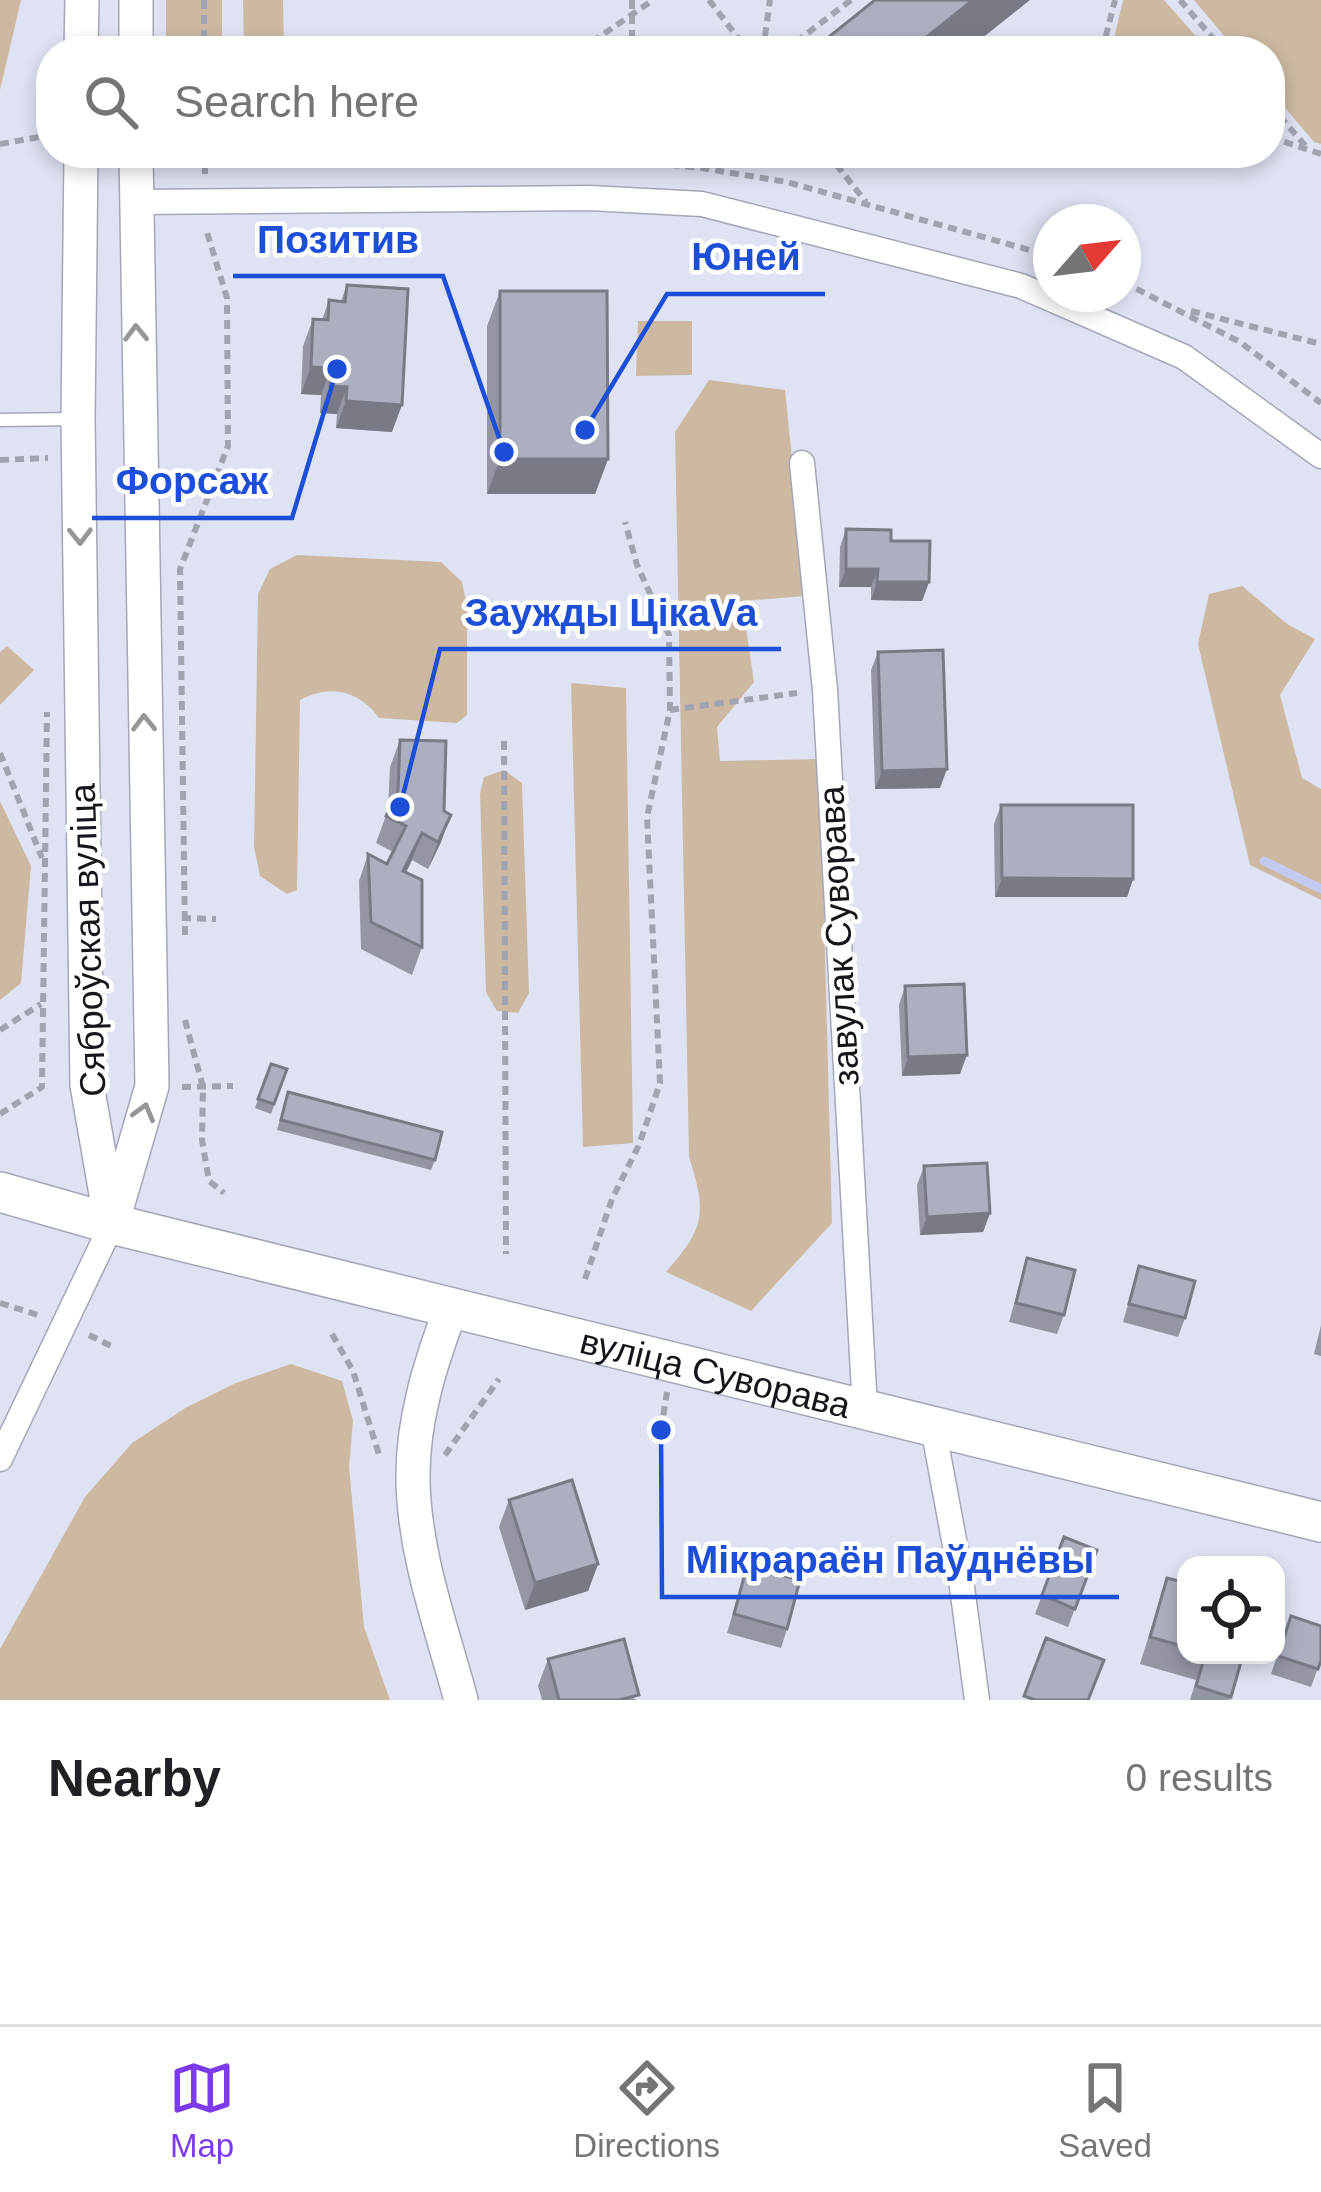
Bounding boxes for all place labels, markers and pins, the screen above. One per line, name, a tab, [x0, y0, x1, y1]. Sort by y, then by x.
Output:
callout: Позитив	[233, 201, 443, 276]
callout: Юней	[667, 219, 825, 294]
callout: Форсаж	[92, 443, 292, 518]
callout: Заужды ЦікаVа	[440, 574, 781, 649]
callout: Мікрараён Паўднёвы	[662, 1522, 1119, 1597]

